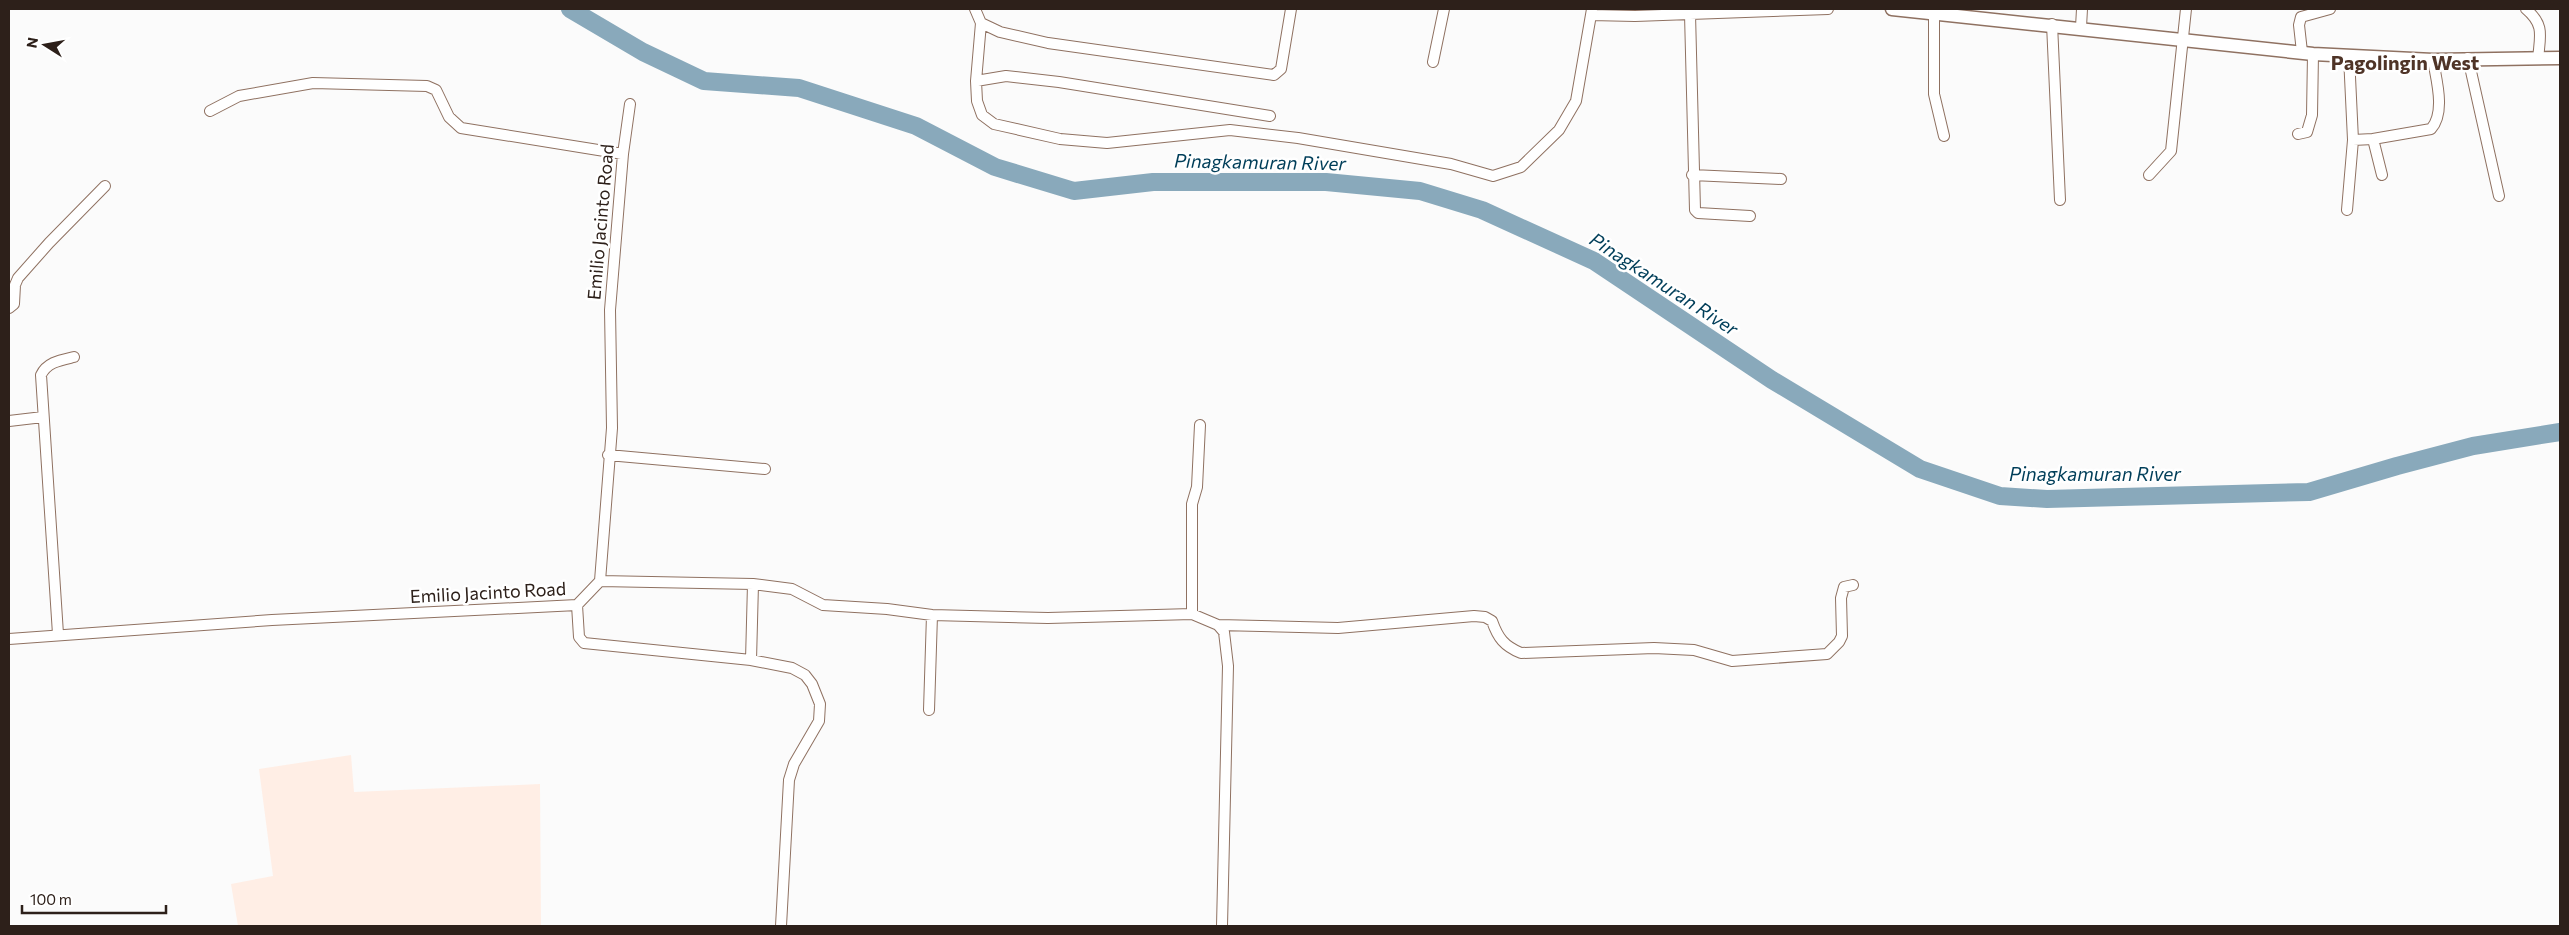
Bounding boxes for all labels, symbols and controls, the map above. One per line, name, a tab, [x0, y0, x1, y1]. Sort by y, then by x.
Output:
north arrow	[20, 20, 70, 70]
text: N	[22, 36, 41, 49]
district label: Pagolingin West	[2331, 50, 2479, 74]
street label: Emilio Jacinto Road	[582, 143, 618, 301]
water label: Pinagkamuran River	[1174, 149, 1348, 175]
water label: Pinagkamuran River	[1586, 227, 1744, 341]
water label: Pinagkamuran River	[2009, 462, 2182, 485]
street label: Emilio Jacinto Road	[409, 577, 567, 607]
scale bar	[22, 882, 166, 914]
text: 100 m	[30, 890, 72, 908]

